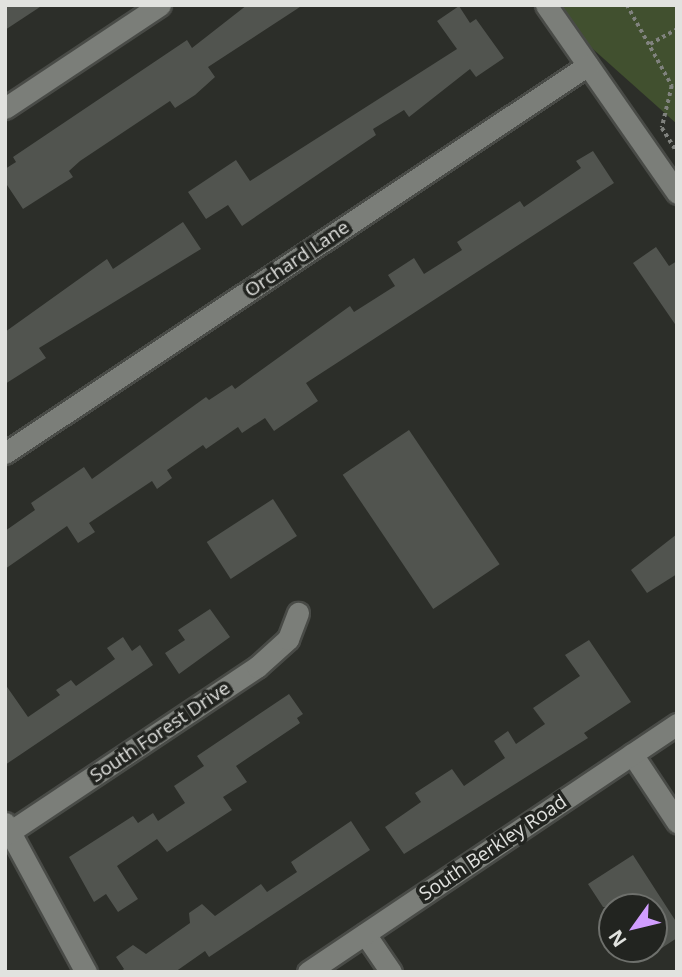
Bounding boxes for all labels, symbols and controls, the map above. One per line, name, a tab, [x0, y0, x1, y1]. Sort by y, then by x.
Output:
street label: Orchard Lane	[240, 216, 354, 302]
street label: South Forest Drive	[86, 677, 234, 787]
street label: South Berkley Road	[415, 790, 571, 906]
north arrow	[598, 893, 668, 963]
text: N	[602, 925, 632, 952]

